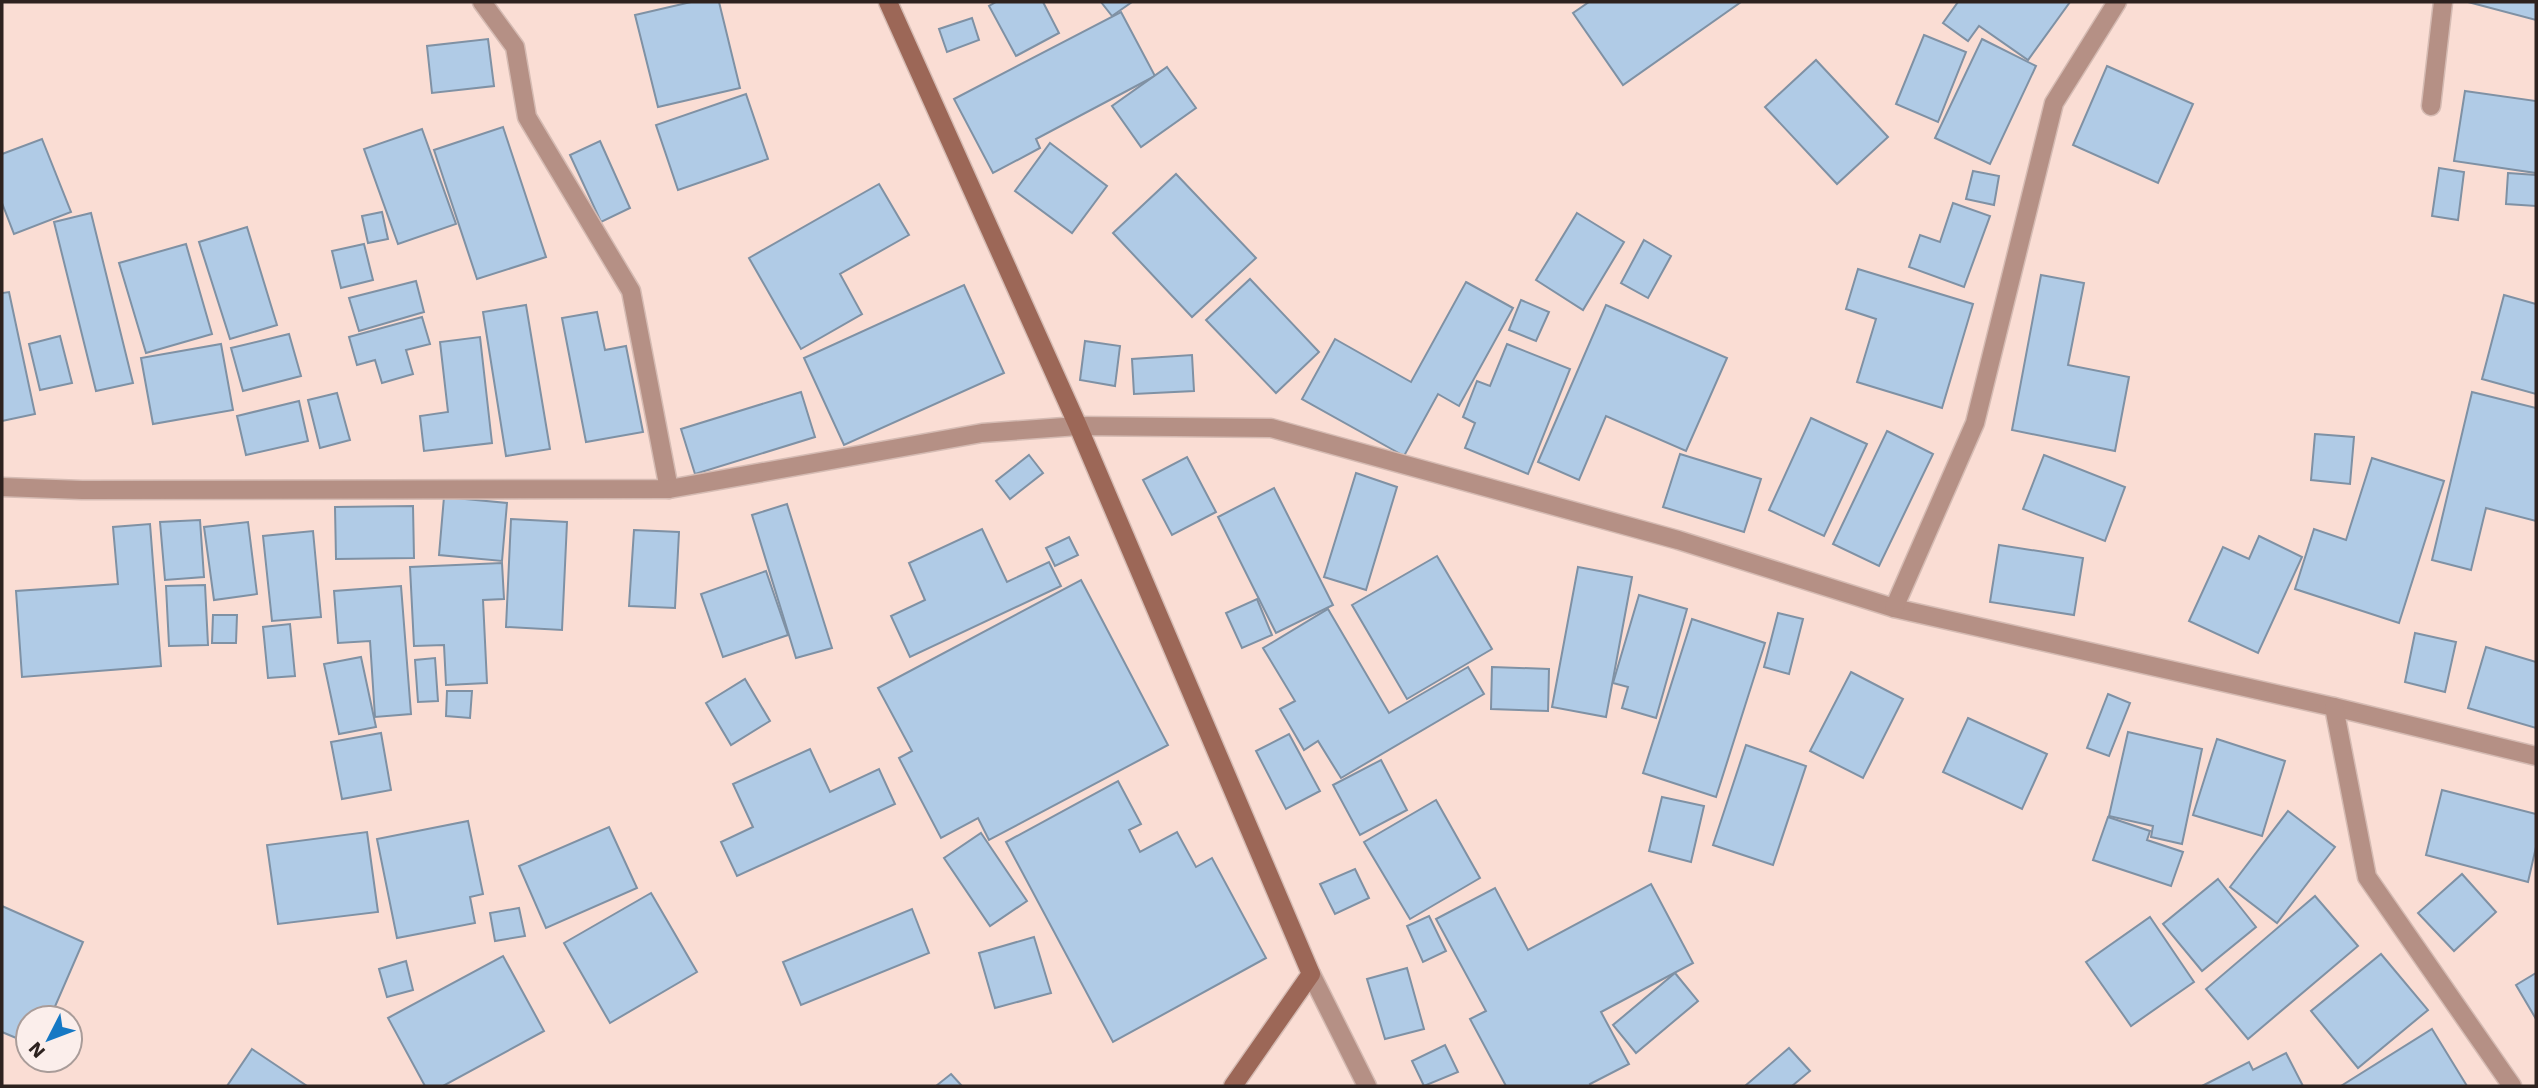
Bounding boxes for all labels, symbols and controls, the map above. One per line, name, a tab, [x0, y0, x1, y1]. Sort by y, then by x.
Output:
north arrow	[14, 1004, 84, 1074]
text: N	[23, 1037, 50, 1063]

